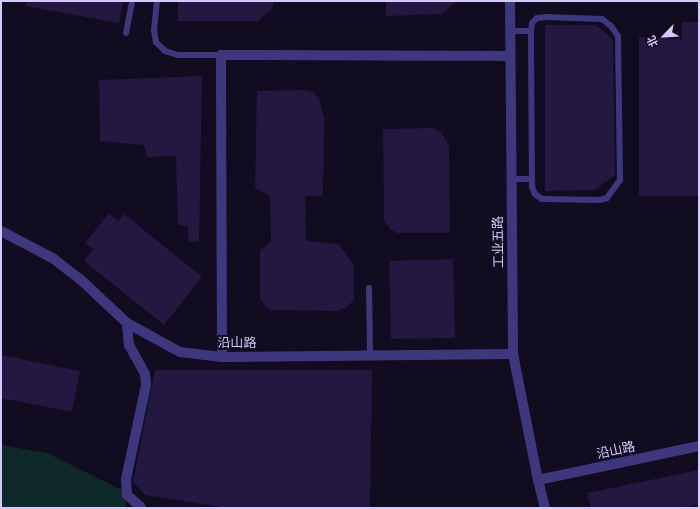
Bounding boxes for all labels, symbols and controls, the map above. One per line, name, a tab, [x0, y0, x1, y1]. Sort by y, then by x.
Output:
north arrow	[644, 16, 684, 56]
text: 北	[644, 34, 661, 49]
street label: 工业五路	[491, 216, 507, 268]
street label: 沿山路	[218, 335, 256, 351]
street label: 沿山路	[595, 439, 637, 463]

